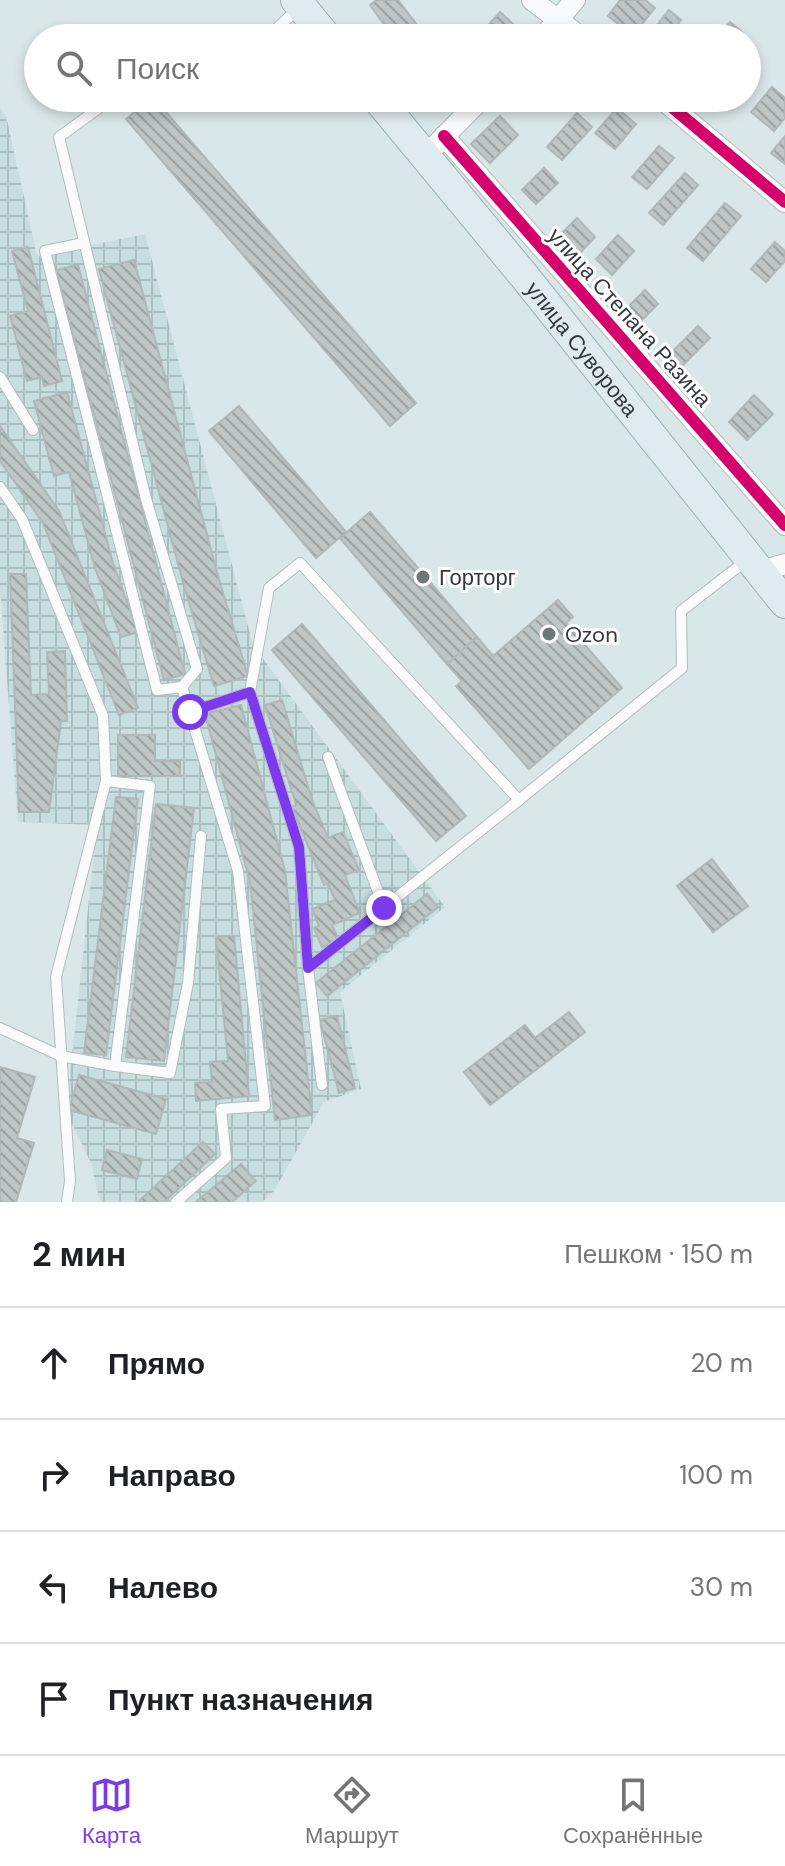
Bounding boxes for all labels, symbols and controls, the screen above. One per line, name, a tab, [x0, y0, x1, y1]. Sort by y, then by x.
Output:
search box	[24, 24, 761, 112]
icon: search	[52, 46, 96, 90]
text: Поиск	[116, 49, 199, 88]
street label: улица Степана Разина	[541, 222, 718, 414]
street label: улица Суворова	[519, 275, 645, 423]
place label: Горторг	[439, 563, 516, 592]
marker: Горторг	[414, 568, 432, 586]
place label: Ozon	[565, 620, 618, 649]
marker: Ozon	[540, 625, 558, 643]
route start	[172, 694, 208, 730]
route end	[366, 890, 402, 926]
text: 2 мин	[32, 1232, 126, 1277]
text: Пешком · 150 m	[564, 1237, 753, 1271]
icon: ahead	[32, 1341, 76, 1385]
text: Прямо	[108, 1344, 205, 1383]
text: 20 m	[690, 1346, 753, 1380]
icon: right	[32, 1453, 76, 1497]
text: Направо	[108, 1456, 236, 1495]
text: 100 m	[679, 1458, 753, 1492]
icon: left	[32, 1565, 76, 1609]
text: Налево	[108, 1568, 218, 1607]
text: 30 m	[690, 1570, 753, 1604]
icon: arrive	[32, 1677, 76, 1721]
text: Пункт назначения	[108, 1680, 373, 1719]
tab: Карта	[82, 1773, 141, 1850]
tab: Маршрут	[305, 1773, 399, 1850]
tab: Сохранённые	[563, 1773, 703, 1850]

